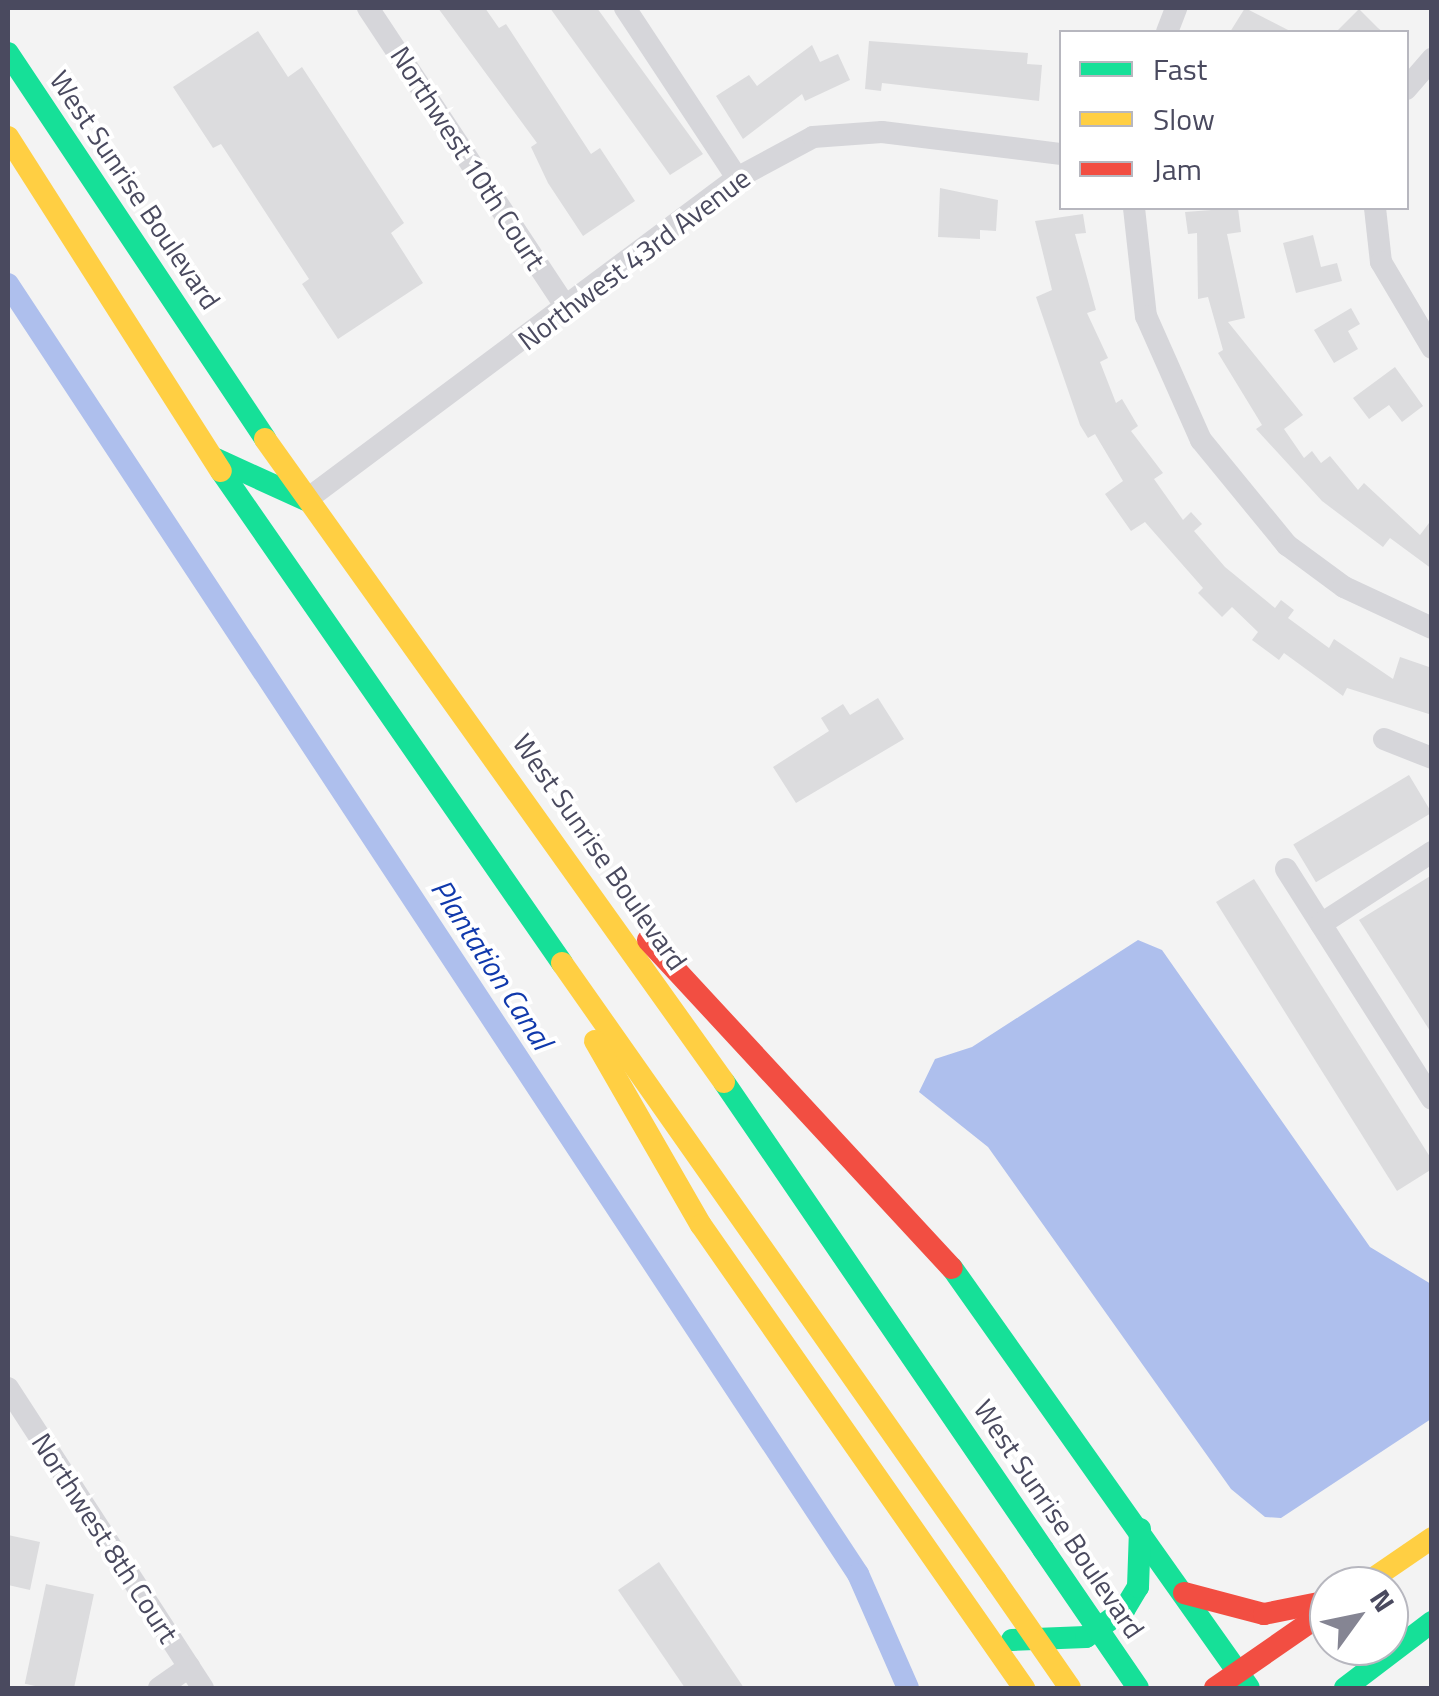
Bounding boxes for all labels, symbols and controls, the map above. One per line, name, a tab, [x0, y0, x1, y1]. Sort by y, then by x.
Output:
legend	[1059, 30, 1409, 210]
street label: Northwest 10th Court	[383, 40, 553, 276]
text: Fast	[1153, 46, 1207, 92]
street label: West Sunrise Boulevard	[43, 64, 227, 316]
text: Slow	[1153, 96, 1215, 142]
text: Jam	[1153, 146, 1202, 192]
street label: Northwest 43rd Avenue	[511, 161, 757, 357]
street label: West Sunrise Boulevard	[506, 728, 694, 976]
water label: Plantation Canal	[424, 872, 560, 1056]
street label: West Sunrise Boulevard	[967, 1393, 1151, 1645]
street label: Northwest 8th Court	[25, 1427, 185, 1649]
north arrow	[1309, 1566, 1409, 1666]
text: N	[1360, 1581, 1406, 1620]

